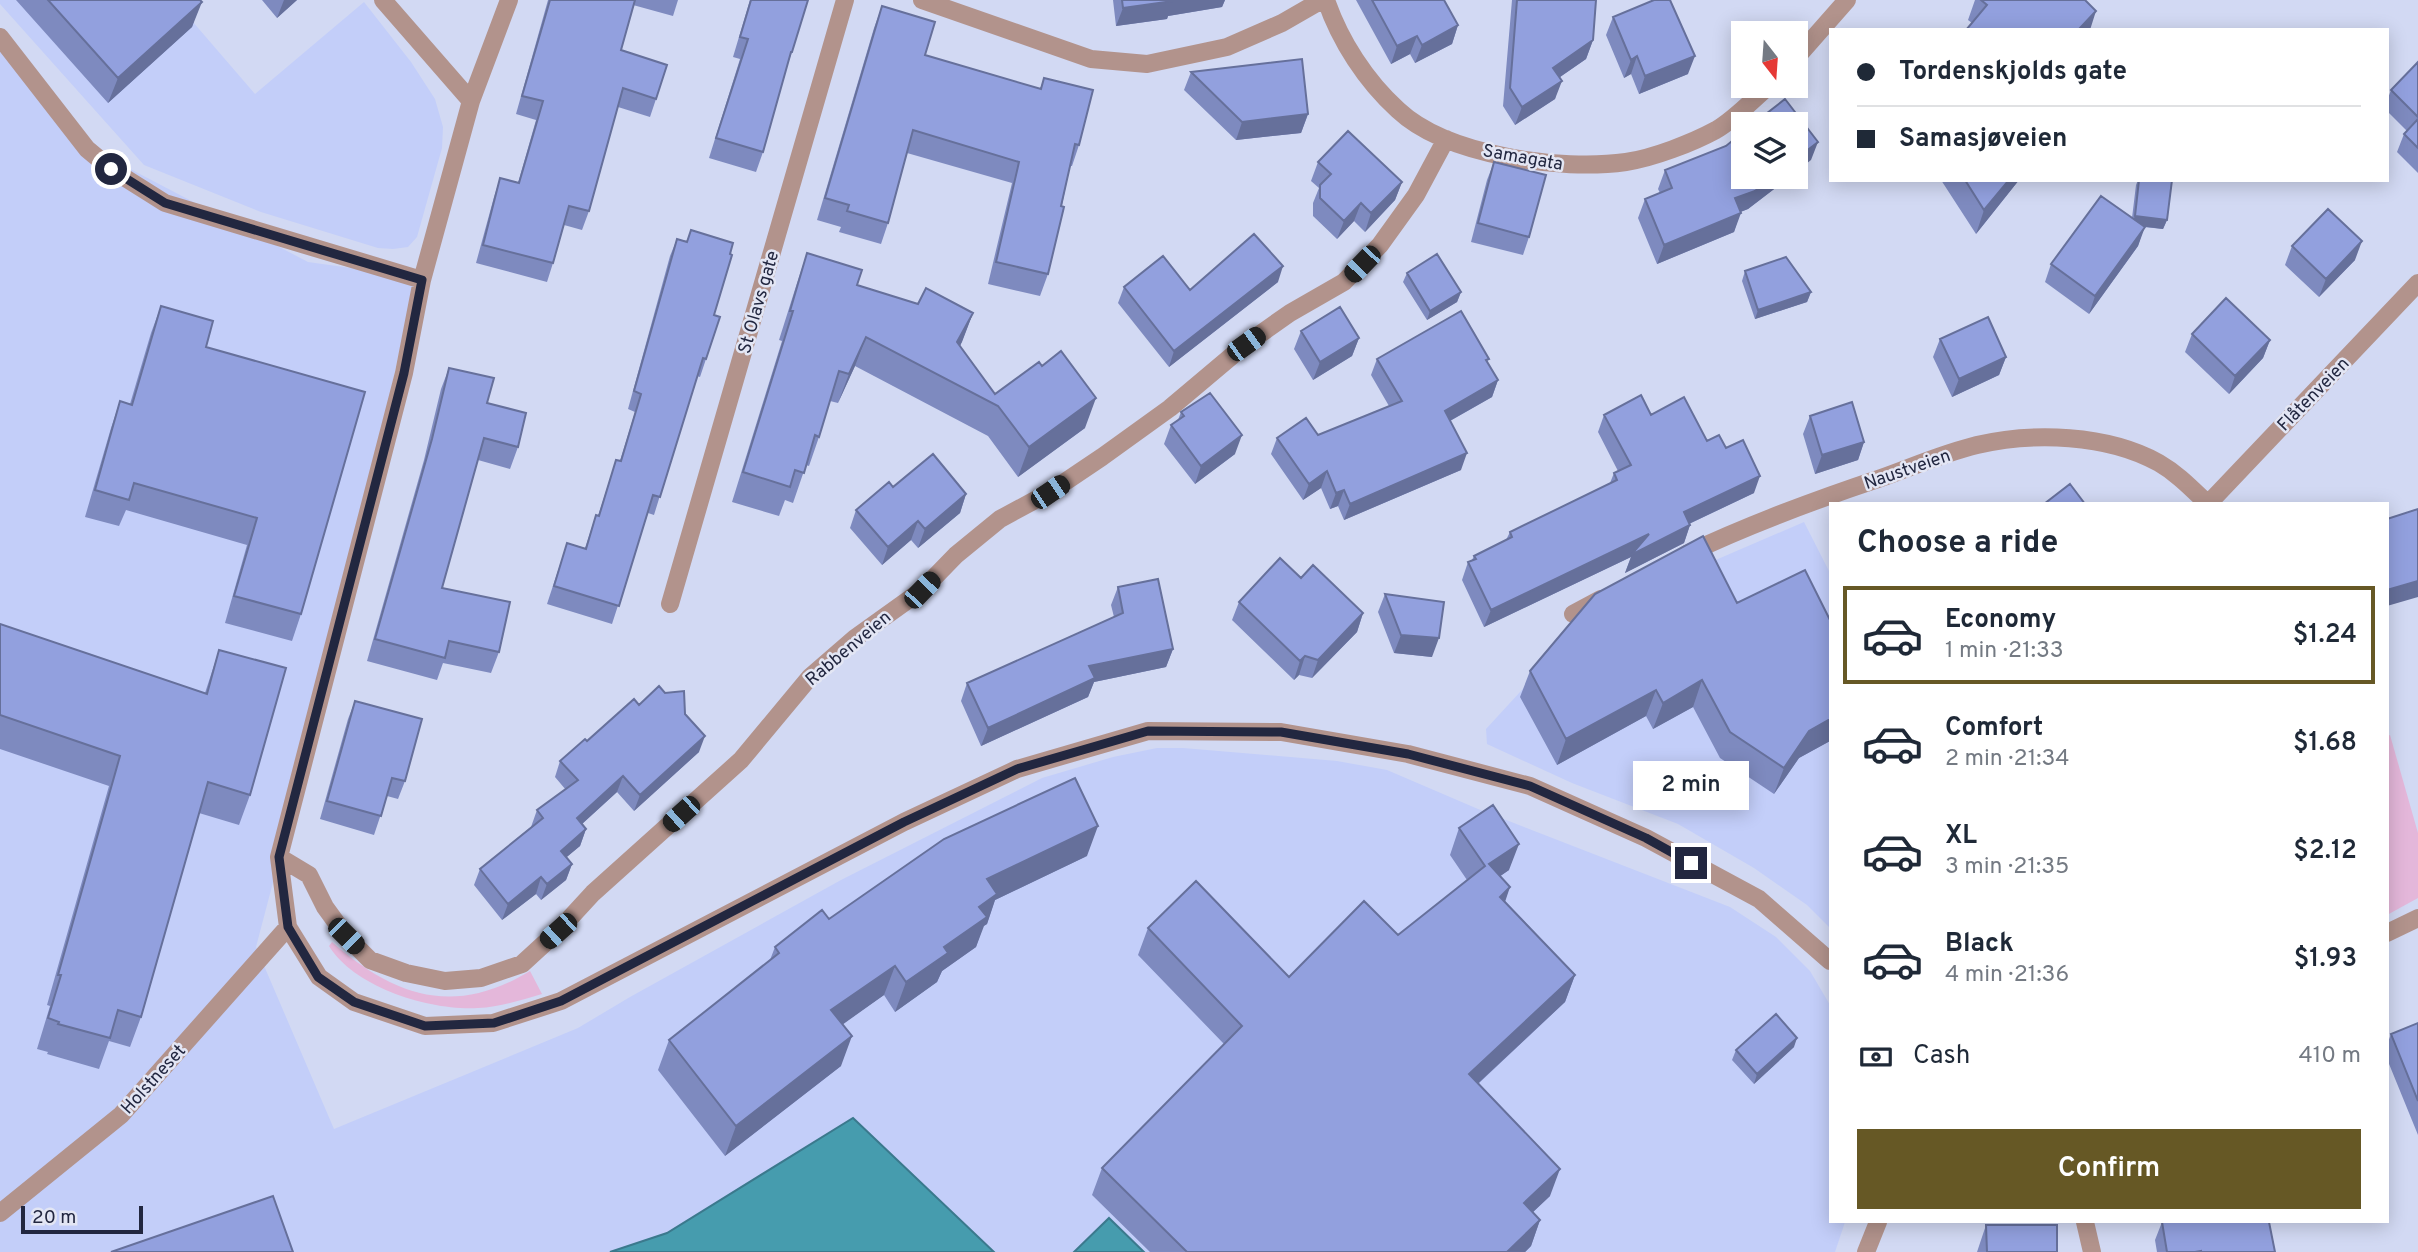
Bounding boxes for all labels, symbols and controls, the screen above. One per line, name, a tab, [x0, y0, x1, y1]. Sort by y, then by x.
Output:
north arrow	[1731, 21, 1808, 98]
map controls	[1731, 21, 1808, 189]
text: Tordenskjolds gate	[1899, 56, 2127, 89]
button: layers	[1731, 112, 1808, 189]
text: Samasjøveien	[1899, 123, 2067, 156]
street label: Samagata	[1481, 140, 1565, 177]
route start	[95, 153, 127, 185]
car	[1340, 242, 1385, 286]
street label: St Olavs gate	[734, 248, 785, 357]
car	[1223, 323, 1270, 365]
street label: Flåtenveien	[2273, 353, 2355, 437]
street label: Naustveien	[1861, 445, 1954, 496]
car	[1027, 472, 1074, 512]
text: Choose a ride	[1857, 524, 2058, 564]
car	[900, 568, 945, 612]
icon: car	[1861, 604, 1924, 667]
text: Economy	[1945, 604, 2056, 637]
street label: Rabbenveien	[801, 607, 897, 692]
text: $1.24	[2293, 619, 2357, 652]
text: 1 min · 21:33	[1945, 637, 2064, 666]
icon: car	[1861, 712, 1924, 775]
text: Comfort	[1945, 712, 2043, 745]
text: $1.68	[2293, 727, 2357, 760]
text: 2 min · 21:34	[1945, 745, 2070, 774]
callout: 2 min	[1633, 762, 1749, 810]
text: 2 min	[1661, 771, 1721, 800]
car	[659, 792, 704, 836]
icon: car	[1861, 820, 1924, 883]
text: XL	[1945, 820, 1977, 853]
text: $2.12	[2293, 835, 2357, 868]
route end	[1675, 847, 1707, 879]
text: 3 min · 21:35	[1945, 853, 2069, 882]
car	[536, 909, 581, 953]
car	[324, 914, 369, 958]
icon: car	[1861, 928, 1924, 991]
text: Black	[1945, 928, 2014, 961]
text: $1.93	[2294, 943, 2357, 976]
text: 4 min · 21:36	[1945, 961, 2069, 990]
icon: cash	[1857, 1038, 1895, 1076]
street label: Holstneset	[117, 1040, 192, 1120]
text: Cash	[1913, 1040, 1970, 1073]
text: 410 m	[2298, 1042, 2361, 1071]
button: Confirm	[1857, 1129, 2361, 1209]
scale bar	[21, 1203, 144, 1235]
text: 20 m	[32, 1206, 76, 1230]

